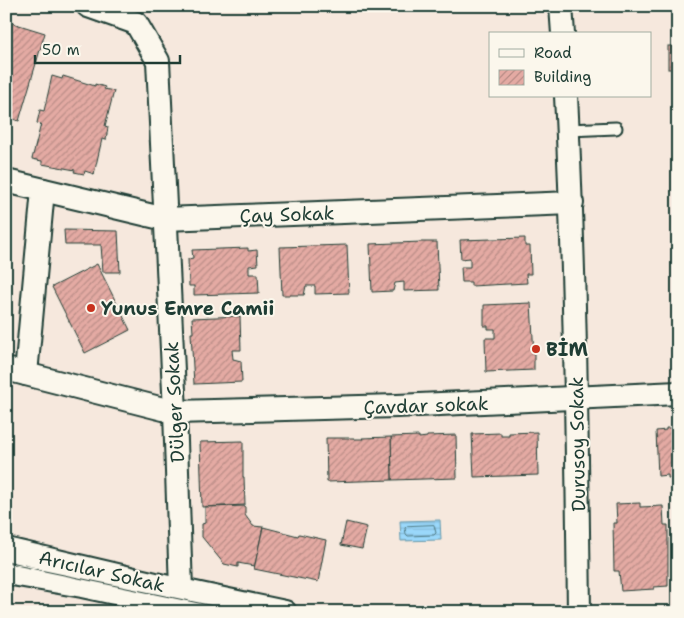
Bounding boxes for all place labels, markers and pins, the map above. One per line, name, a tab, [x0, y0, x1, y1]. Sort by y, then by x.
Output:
place label: Yunus Emre Camii	[101, 296, 274, 321]
marker: Yunus Emre Camii	[85, 302, 97, 314]
place label: BİM	[546, 337, 589, 362]
marker: BİM	[530, 343, 542, 355]

